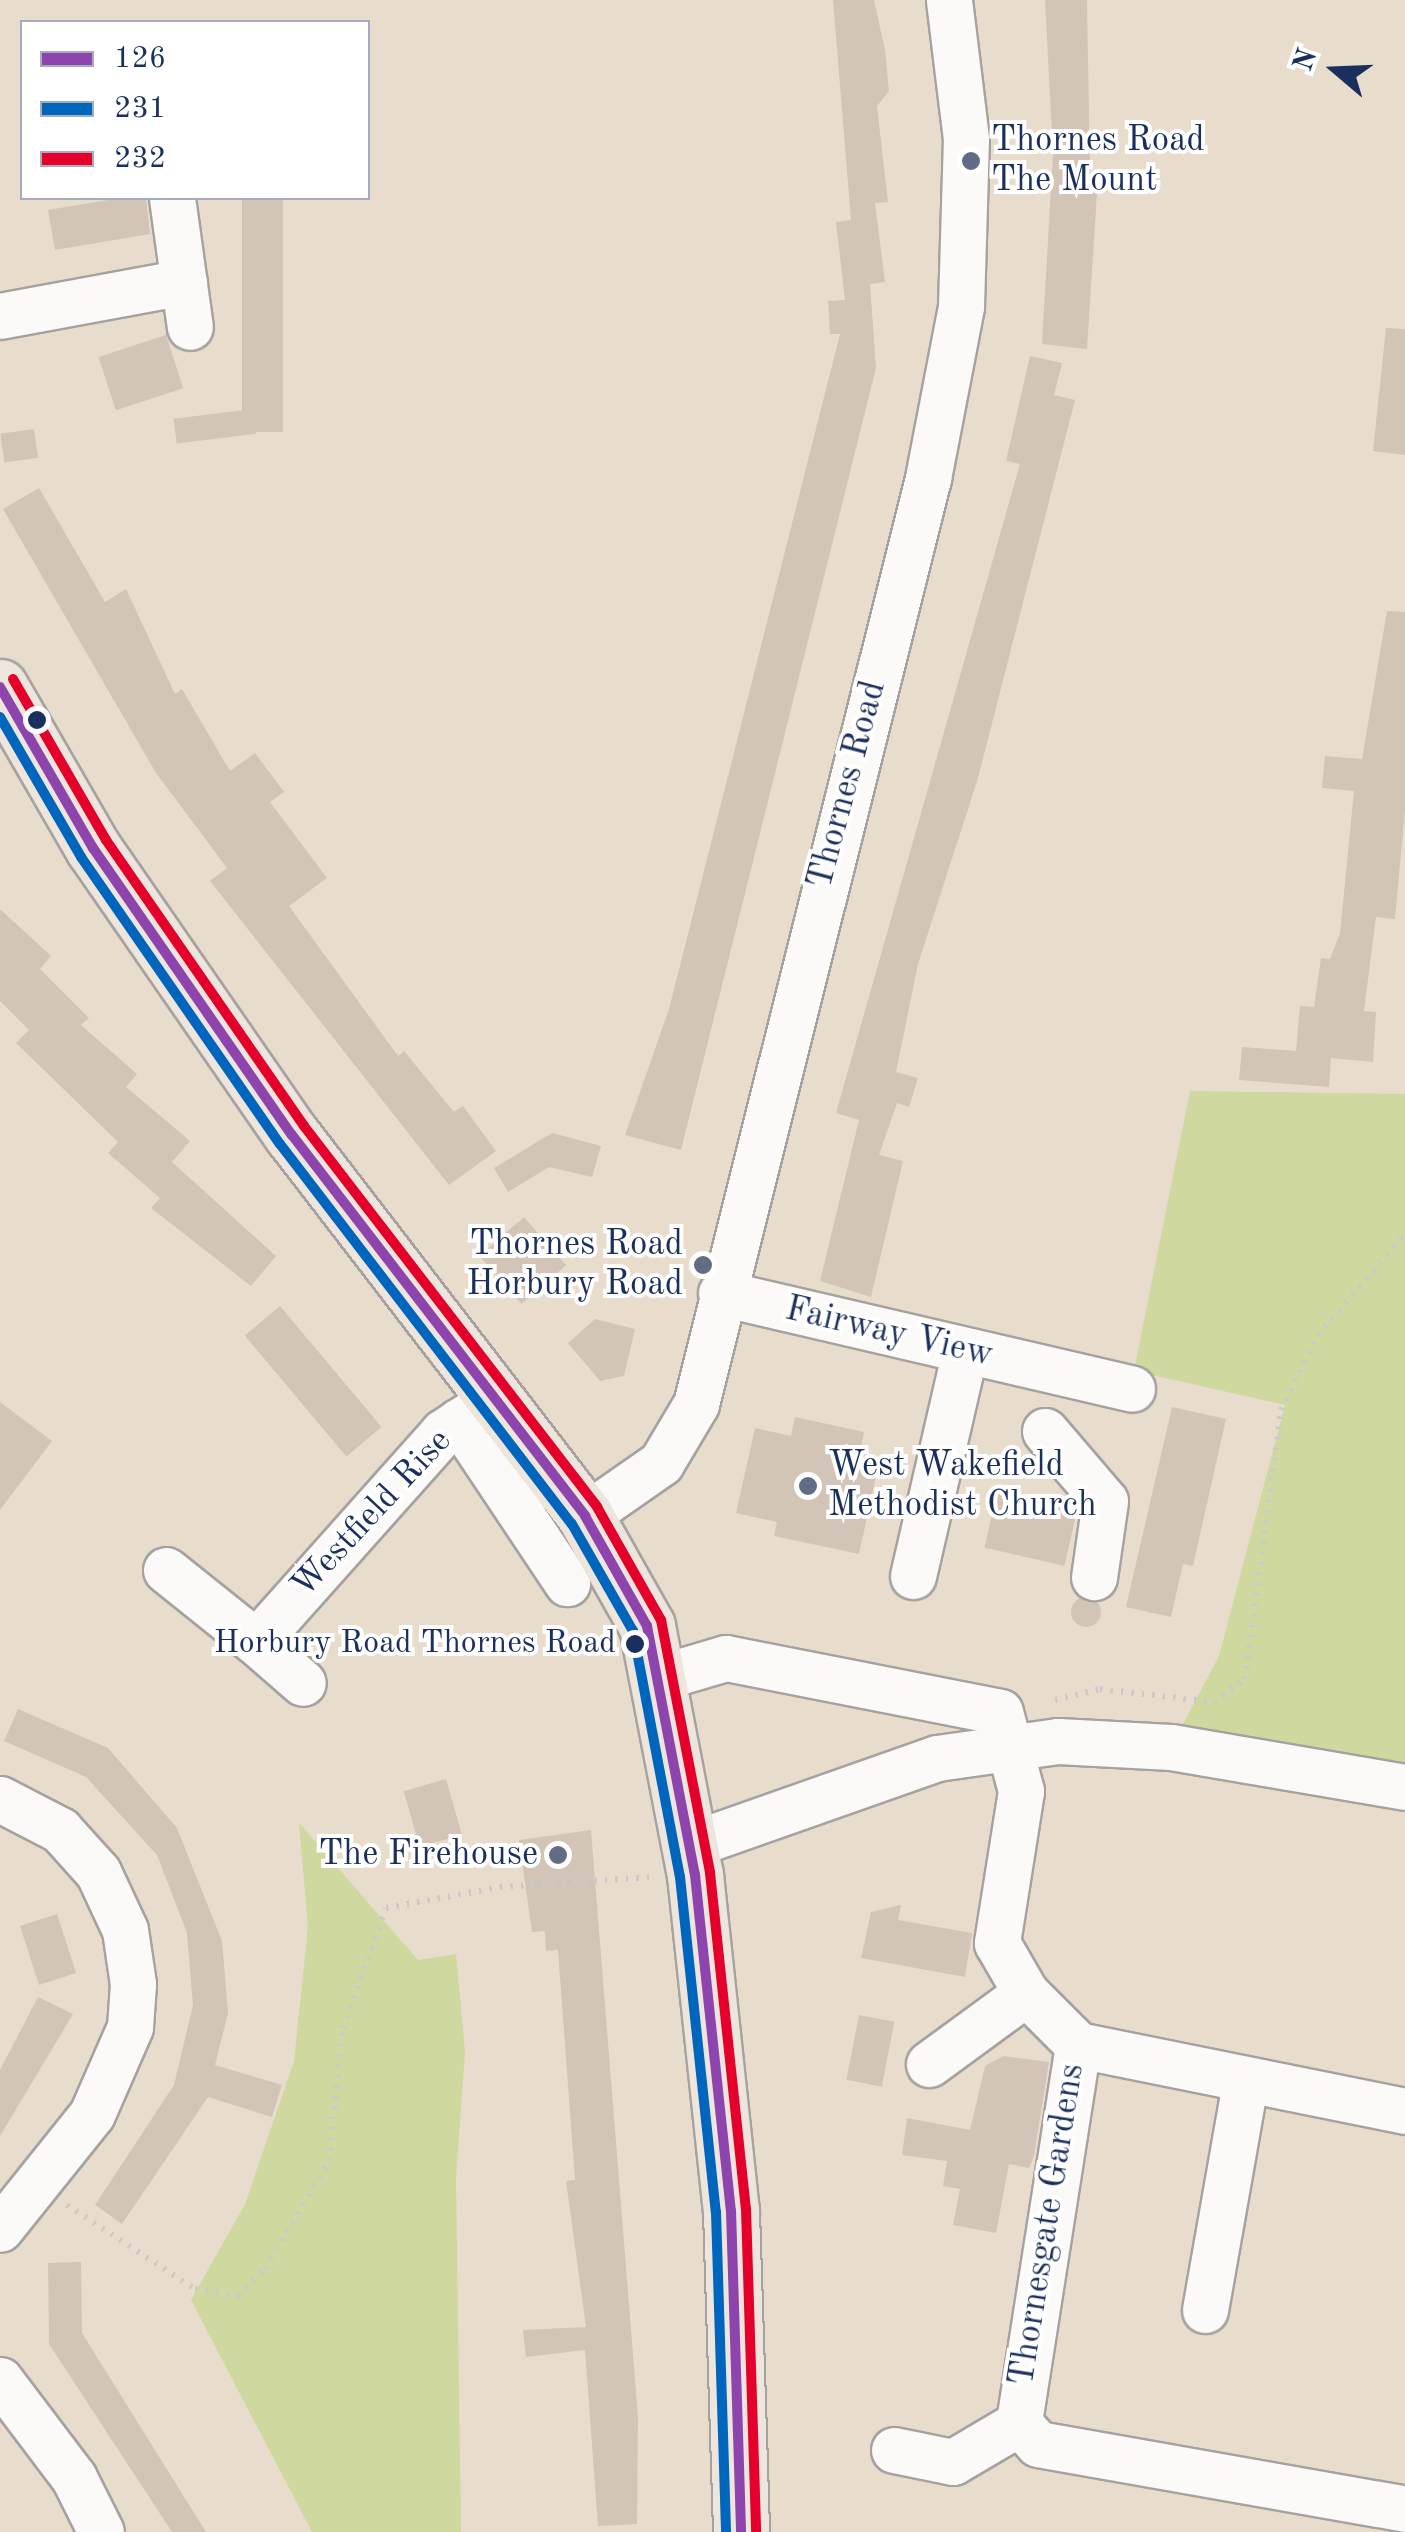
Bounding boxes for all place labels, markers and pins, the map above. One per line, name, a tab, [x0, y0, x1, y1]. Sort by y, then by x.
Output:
place label: Thornes Road The Mount	[991, 120, 1205, 202]
marker: Thornes Road The Mount	[960, 150, 982, 172]
unlabelled marker	[27, 710, 47, 730]
place label: Thornes Road Horbury Road	[466, 1224, 683, 1306]
marker: Thornes Road Horbury Road	[692, 1254, 714, 1276]
place label: West Wakefield Methodist Church	[828, 1445, 1097, 1527]
marker: West Wakefield Methodist Church	[797, 1475, 819, 1497]
place label: Horbury Road Thornes Road	[214, 1625, 616, 1663]
marker: Horbury Road Thornes Road	[625, 1634, 645, 1654]
place label: The Firehouse	[318, 1834, 538, 1876]
marker: The Firehouse	[547, 1844, 569, 1866]

